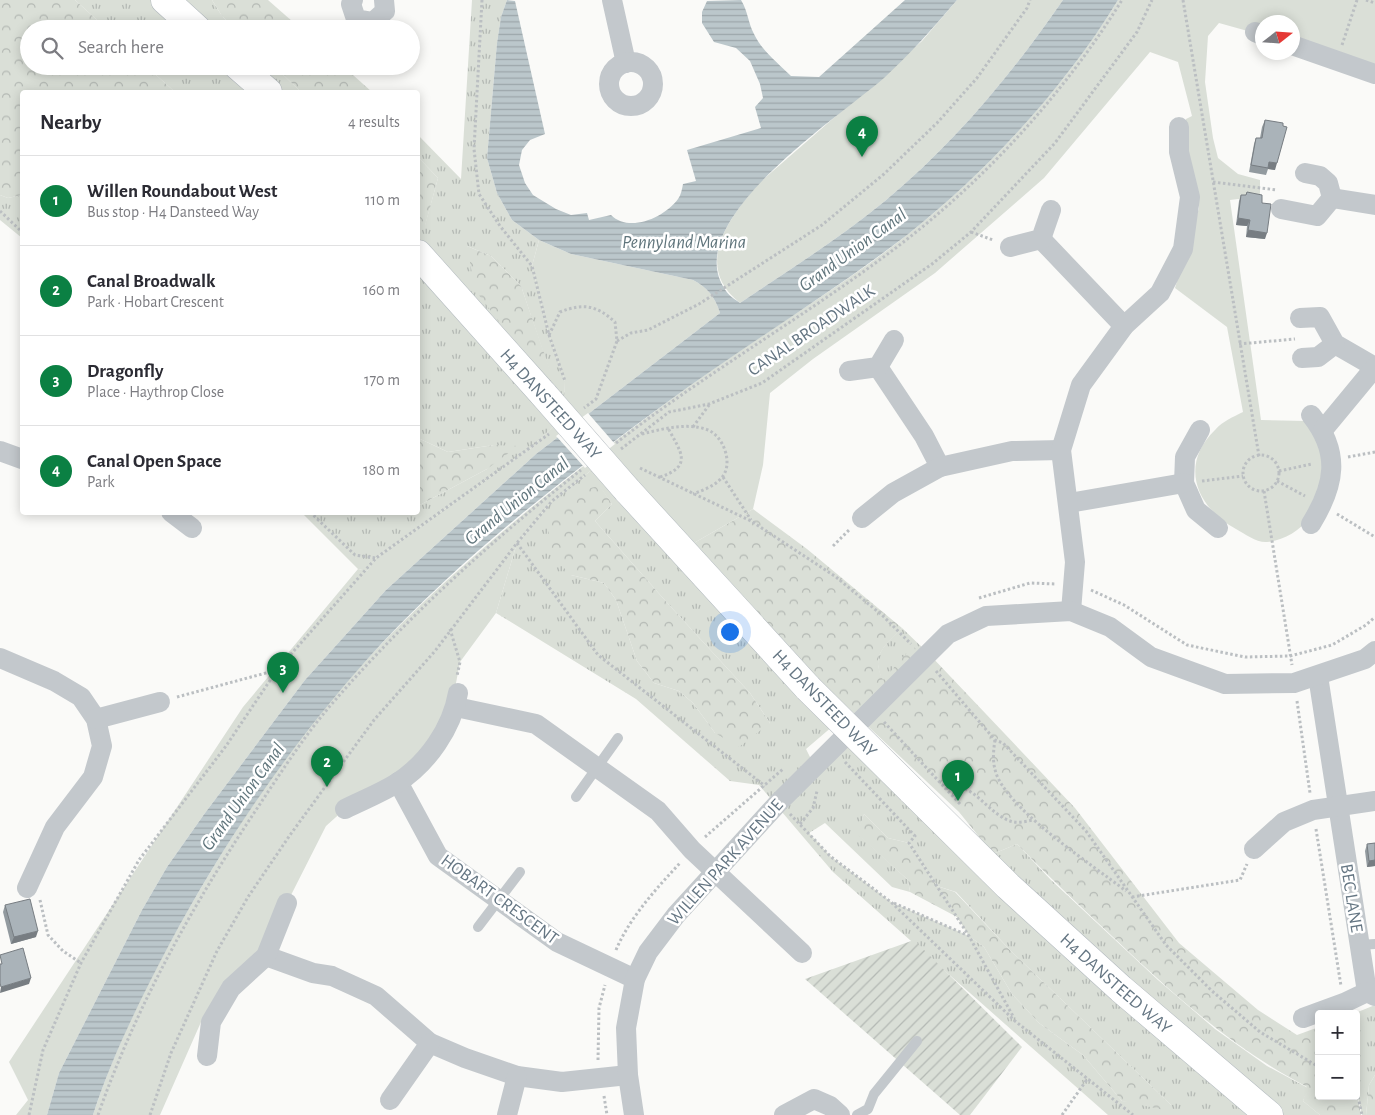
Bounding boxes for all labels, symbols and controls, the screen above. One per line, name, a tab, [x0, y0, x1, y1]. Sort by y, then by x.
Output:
north arrow	[1255, 15, 1300, 60]
search box	[20, 20, 420, 75]
icon: search	[38, 34, 66, 62]
text: Search here	[78, 38, 164, 57]
text: Nearby	[40, 112, 101, 133]
text: 4 results	[348, 114, 400, 130]
pin: 4	[846, 116, 878, 157]
text: Willen Roundabout West	[87, 182, 277, 201]
text: 1	[53, 192, 59, 208]
text: 110 m	[365, 192, 400, 208]
text: Bus stop · H4 Dansteed Way	[87, 204, 259, 220]
water label: Grand Union Canal	[796, 205, 910, 295]
water label: Pennyland Marina	[622, 233, 746, 252]
text: Canal Broadwalk	[87, 272, 215, 291]
text: 2	[52, 282, 60, 298]
text: 160 m	[363, 282, 400, 298]
street label: CANAL BROADWALK	[745, 282, 878, 380]
text: Park · Hobart Crescent	[87, 294, 224, 310]
street label: H4 DANSTEED WAY	[496, 346, 605, 464]
text: Dragonfly	[87, 362, 164, 381]
text: 3	[53, 372, 59, 388]
text: 170 m	[364, 372, 400, 388]
text: Place · Haythrop Close	[87, 384, 224, 400]
text: Canal Open Space	[87, 452, 222, 471]
water label: Grand Union Canal	[461, 453, 573, 549]
text: 4	[52, 462, 60, 478]
text: 180 m	[363, 462, 400, 478]
text: Park	[87, 474, 115, 490]
your location	[717, 619, 743, 645]
street label: H4 DANSTEED WAY	[769, 646, 880, 761]
pin: 3	[267, 652, 299, 693]
water label: Grand Union Canal	[198, 739, 289, 854]
pin: 2	[311, 746, 343, 787]
pin: 1	[942, 760, 974, 801]
street label: WILLEN PARK AVENUE	[665, 796, 787, 929]
street label: HOBART CRESCENT	[437, 851, 561, 948]
street label: BEC LANE	[1337, 863, 1365, 934]
street label: H4 DANSTEED WAY	[1056, 930, 1175, 1038]
map controls	[1315, 1010, 1360, 1100]
button: +	[1315, 1010, 1360, 1055]
button: −	[1315, 1055, 1360, 1100]

